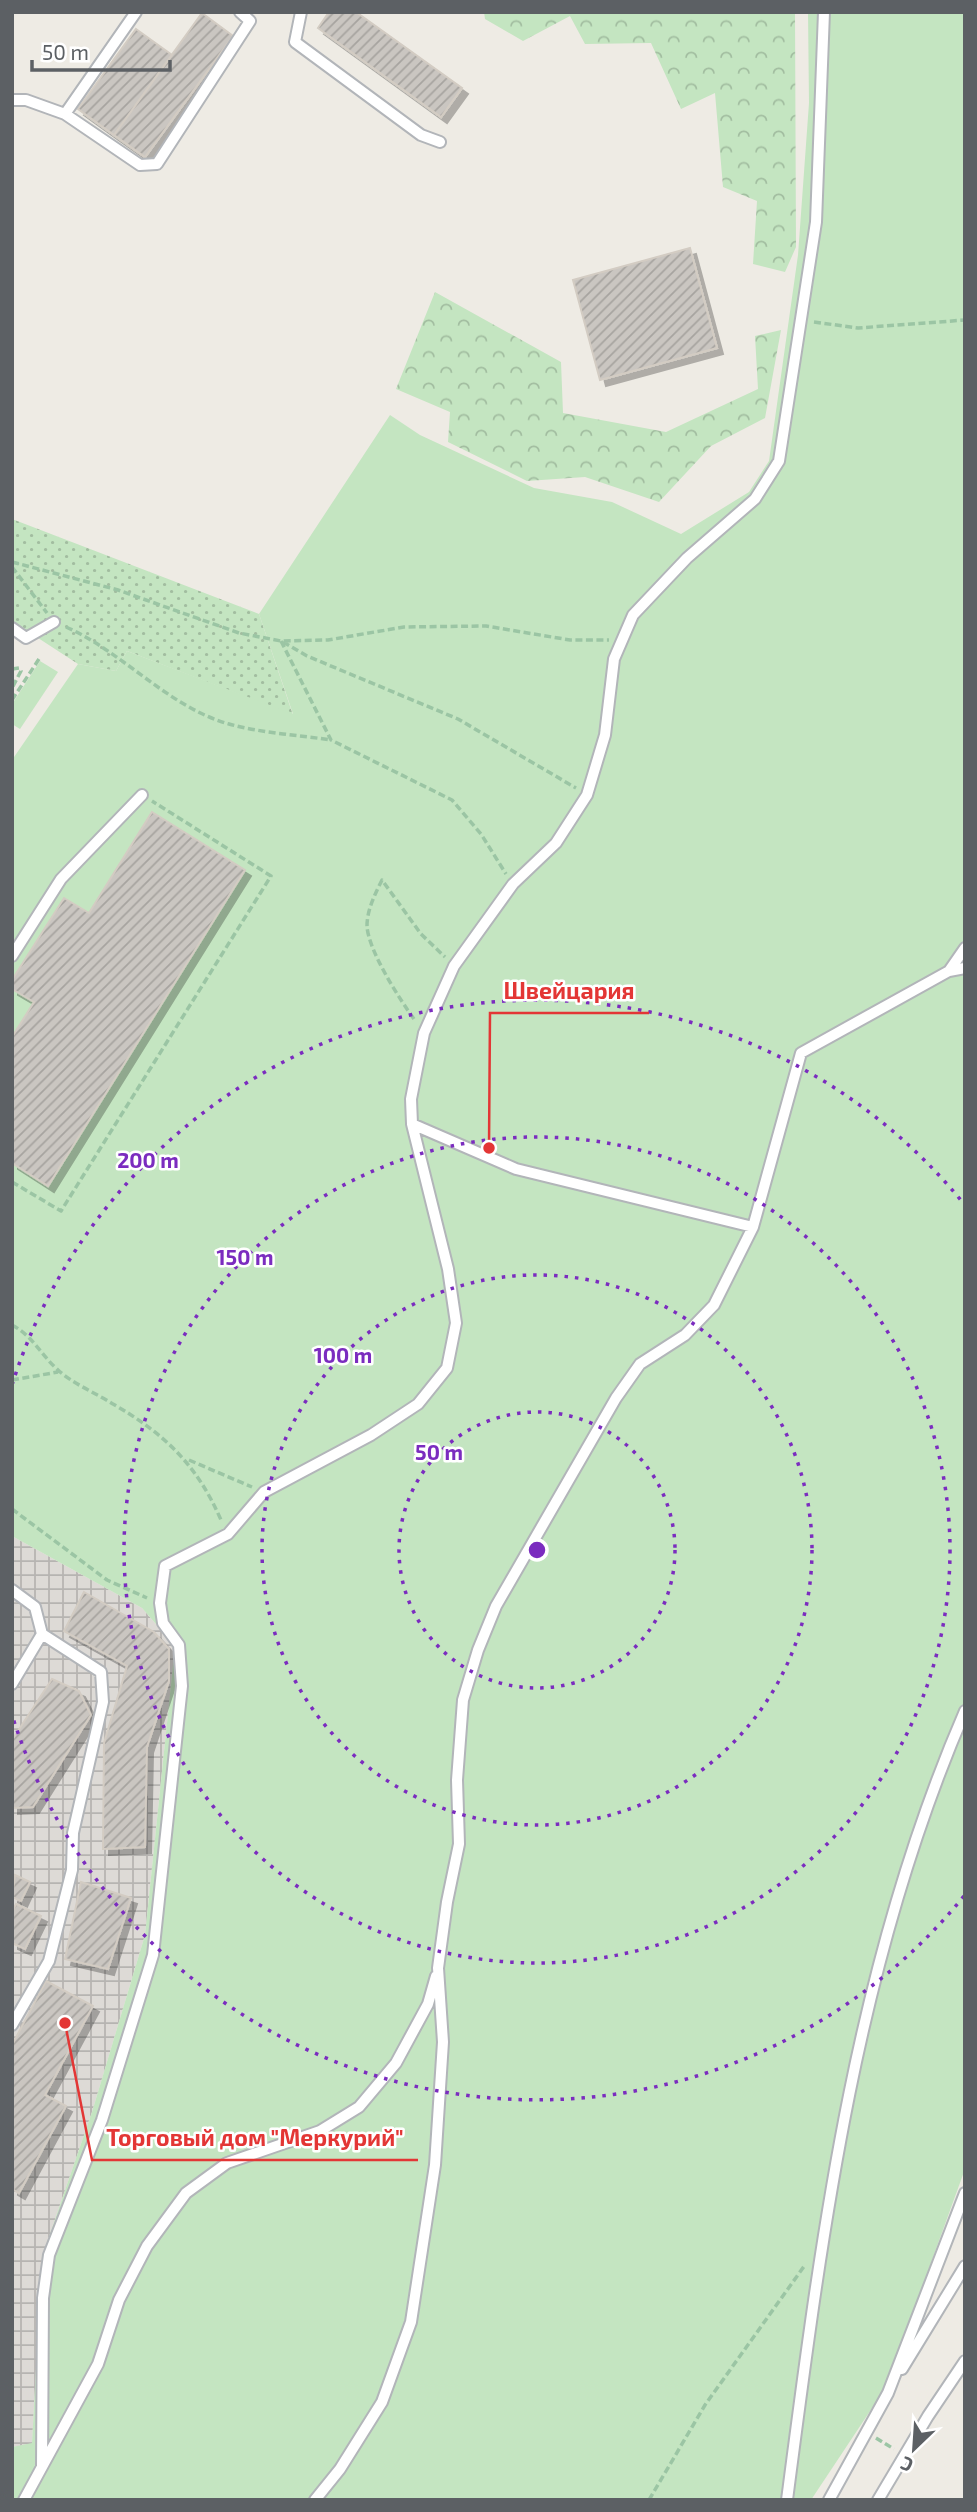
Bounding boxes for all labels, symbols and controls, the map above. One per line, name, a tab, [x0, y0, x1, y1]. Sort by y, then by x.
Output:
scale bar	[32, 28, 170, 72]
text: 50 m	[42, 39, 89, 64]
callout: Швейцария	[490, 969, 649, 1013]
text: Швейцария	[503, 976, 635, 1004]
text: 200 m	[117, 1147, 179, 1172]
text: 150 m	[217, 1244, 273, 1269]
text: 100 m	[314, 1342, 372, 1367]
text: 50 m	[415, 1439, 463, 1464]
centre of rings	[525, 1538, 549, 1562]
callout: Торговый дом "Меркурий"	[92, 2116, 418, 2160]
text: Торговый дом "Меркурий"	[106, 2123, 404, 2151]
north arrow	[879, 2414, 949, 2484]
text: С	[897, 2452, 917, 2478]

